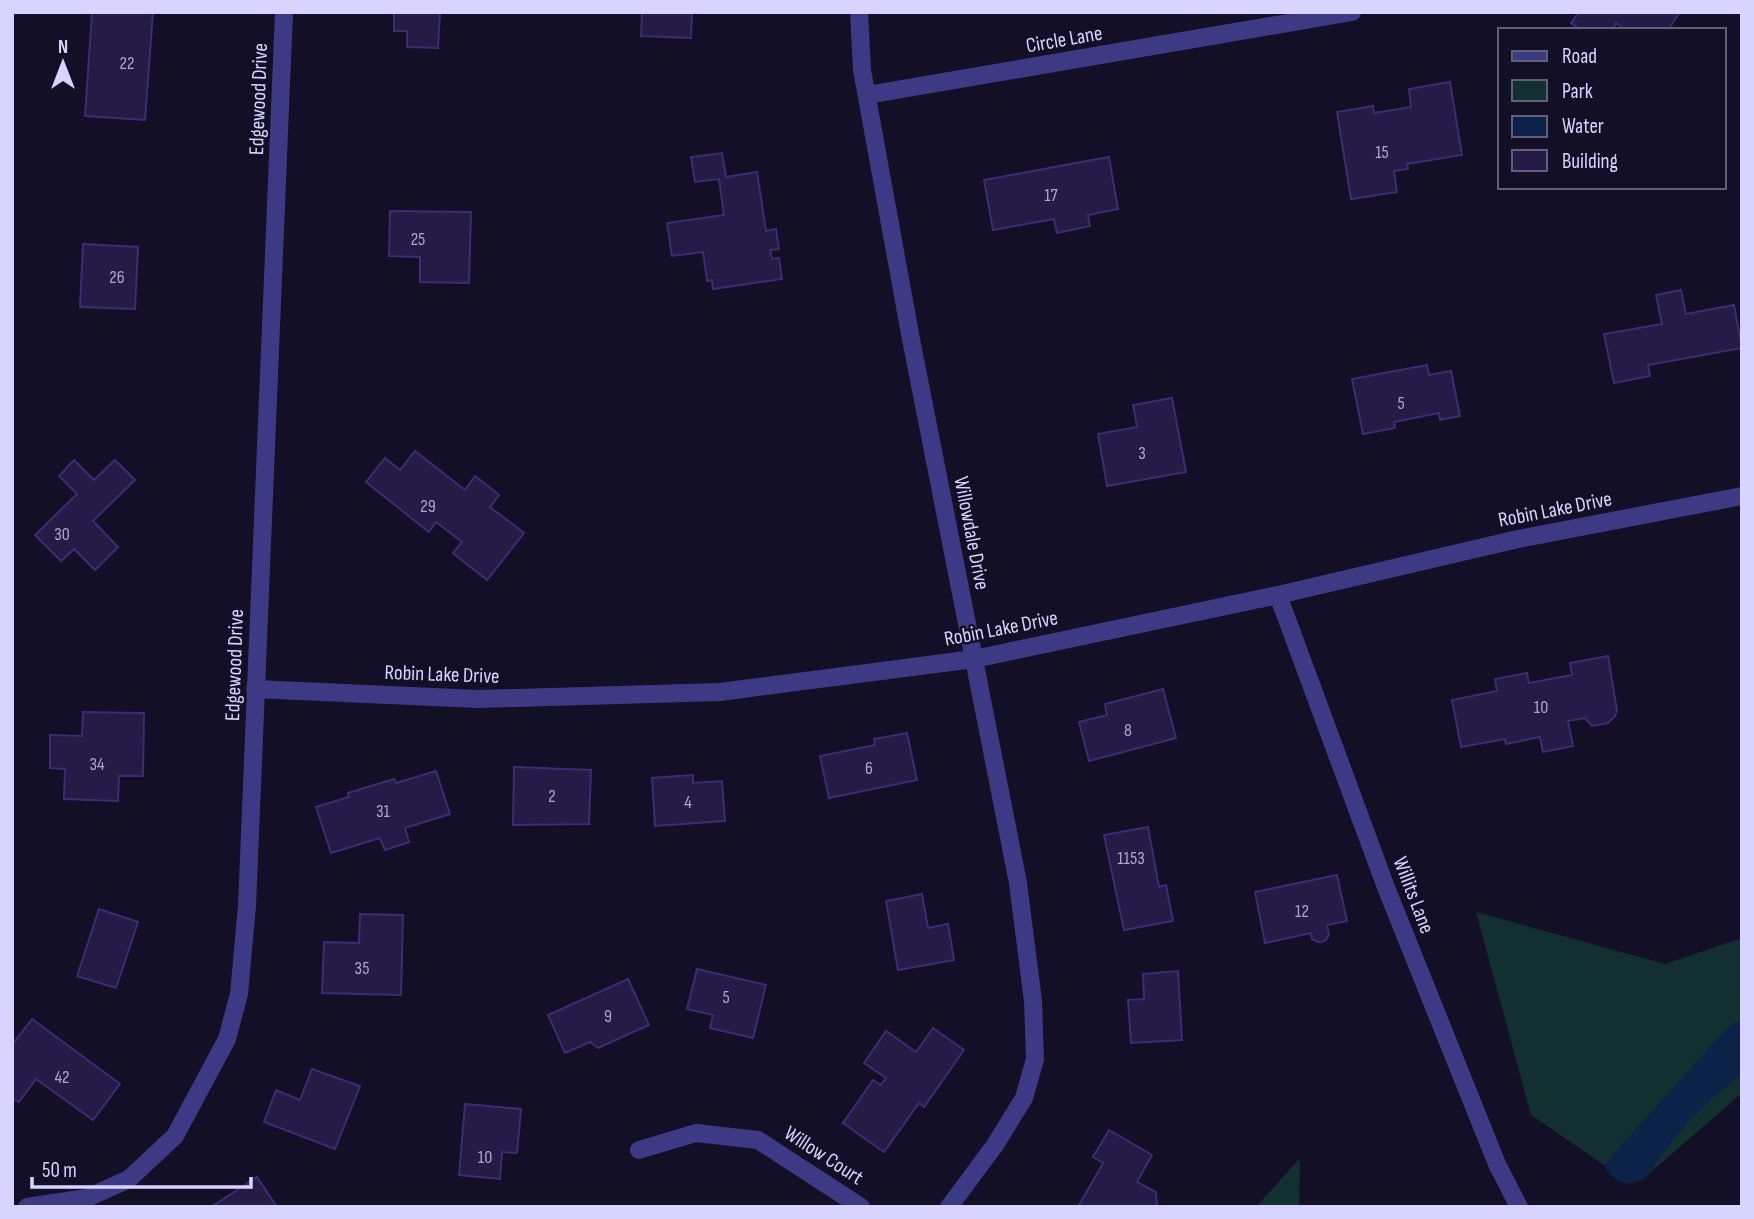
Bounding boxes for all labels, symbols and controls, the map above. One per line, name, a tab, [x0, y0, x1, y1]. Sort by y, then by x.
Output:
street label: Circle Lane	[1024, 20, 1104, 59]
north arrow	[28, 28, 98, 98]
legend	[1498, 28, 1726, 189]
text: N	[58, 36, 68, 59]
street label: Edgewood Drive	[244, 43, 273, 155]
text: Road	[1562, 44, 1597, 69]
house number: 22	[120, 53, 134, 74]
text: Park	[1562, 79, 1593, 104]
text: Water	[1562, 114, 1604, 139]
house number: 15	[1375, 142, 1389, 163]
text: Building	[1562, 149, 1618, 174]
house number: 17	[1044, 185, 1059, 206]
house number: 25	[411, 229, 425, 250]
house number: 26	[109, 267, 125, 288]
house number: 5	[1397, 393, 1405, 414]
house number: 3	[1138, 443, 1146, 464]
street label: Willowdale Drive	[948, 474, 995, 592]
street label: Robin Lake Drive	[1496, 486, 1614, 533]
house number: 29	[420, 496, 436, 517]
house number: 30	[54, 524, 70, 545]
street label: Robin Lake Drive	[942, 605, 1060, 652]
street label: Edgewood Drive	[220, 609, 249, 721]
street label: Robin Lake Drive	[384, 660, 500, 689]
house number: 10	[1534, 697, 1548, 718]
house number: 8	[1124, 720, 1132, 741]
house number: 34	[89, 754, 105, 775]
house number: 6	[865, 758, 873, 779]
house number: 2	[548, 786, 556, 807]
house number: 4	[684, 792, 692, 813]
house number: 31	[376, 801, 391, 822]
house number: 1153	[1117, 848, 1145, 869]
street label: Willits Lane	[1387, 853, 1440, 937]
house number: 12	[1295, 901, 1309, 922]
house number: 35	[355, 958, 369, 979]
house number: 5	[722, 987, 730, 1008]
house number: 9	[604, 1006, 612, 1027]
house number: 42	[54, 1067, 70, 1088]
street label: Willow Court	[779, 1121, 868, 1190]
scale bar	[32, 1146, 250, 1190]
house number: 10	[478, 1147, 492, 1168]
text: 50 m	[42, 1158, 77, 1183]

